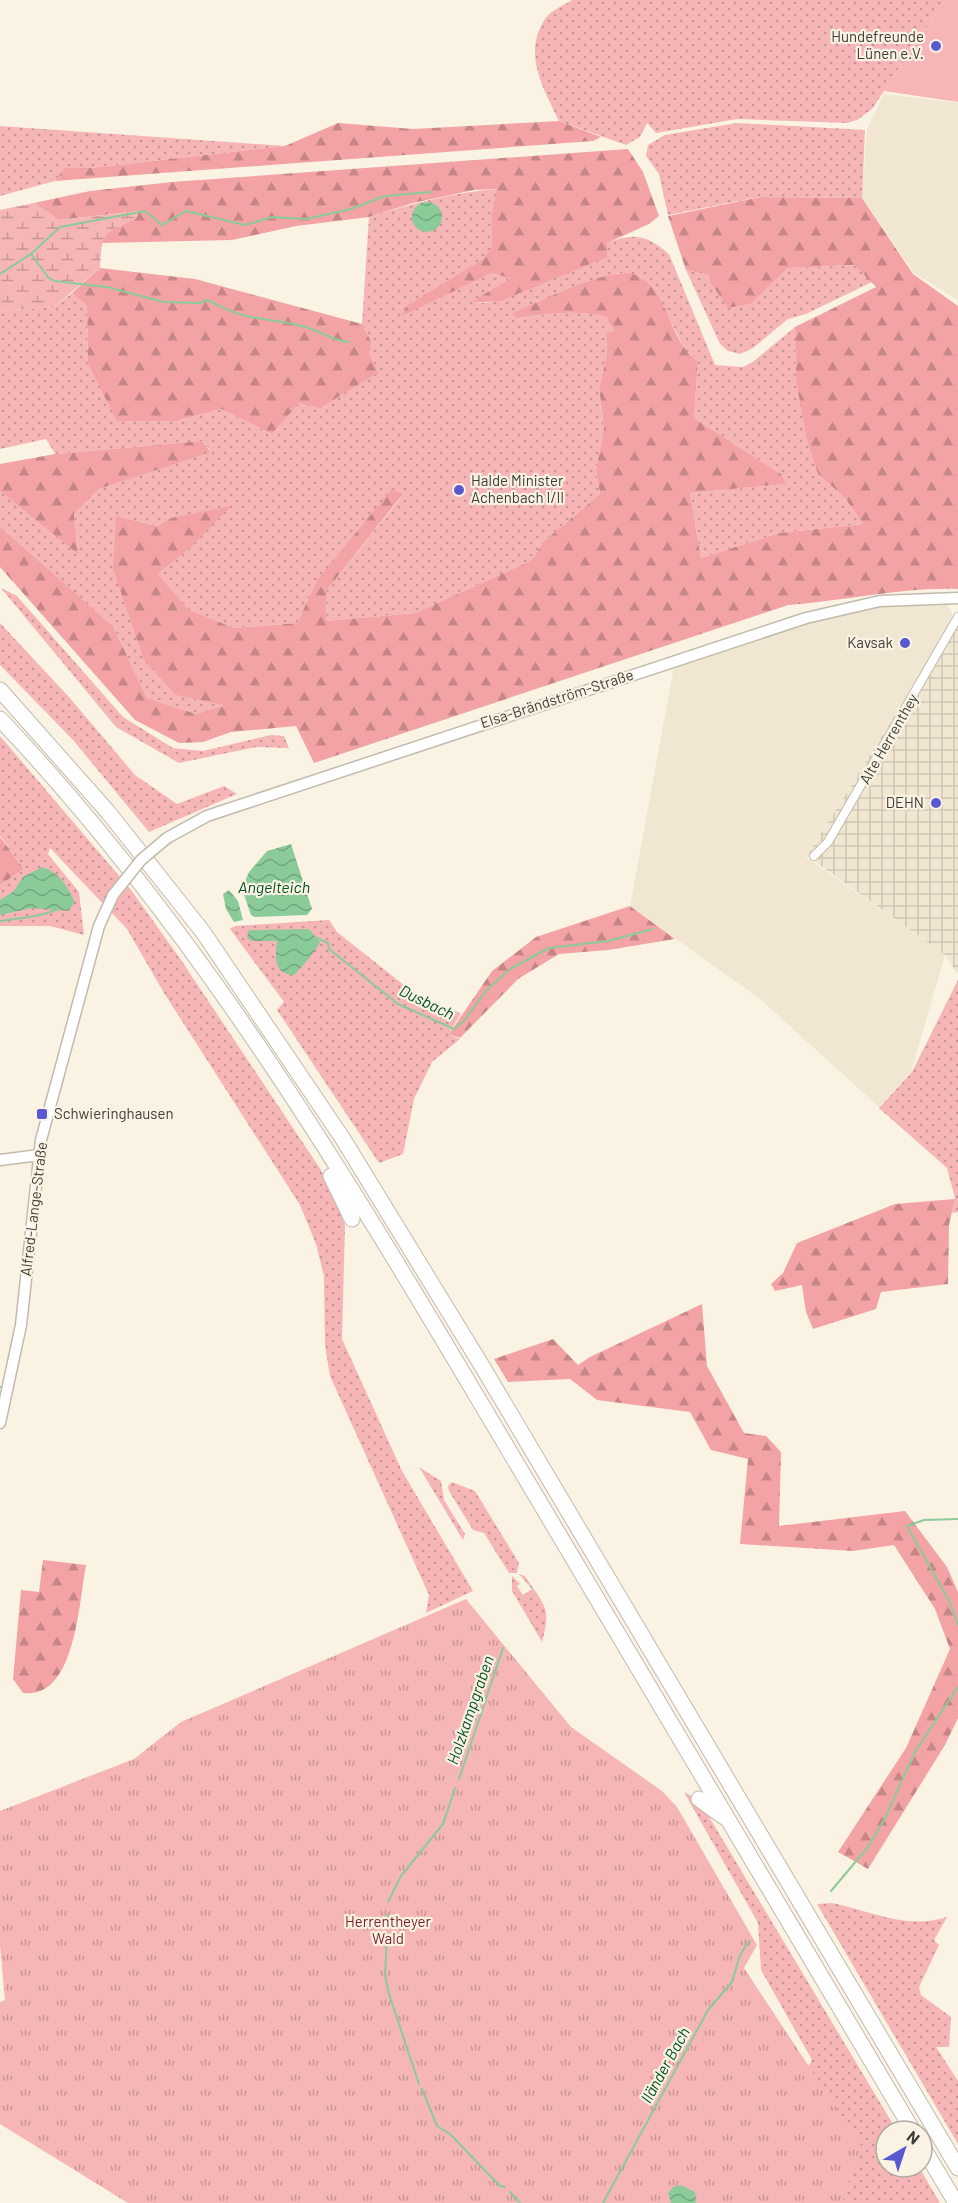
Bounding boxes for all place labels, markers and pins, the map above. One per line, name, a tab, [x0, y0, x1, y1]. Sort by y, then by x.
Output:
place label: Hundefreunde Lünen e.V.	[831, 27, 924, 62]
marker: Hundefreunde Lünen e.V.	[929, 39, 943, 53]
place label: Halde Minister Achenbach I/II	[471, 471, 564, 506]
marker: Halde Minister Achenbach I/II	[452, 483, 466, 497]
place label: Kavsak	[847, 633, 893, 651]
marker: Kavsak	[898, 636, 912, 650]
place label: DEHN	[886, 793, 924, 811]
marker: DEHN	[929, 796, 943, 810]
place label: Schwieringhausen	[54, 1104, 174, 1122]
marker: Schwieringhausen	[35, 1107, 49, 1121]

